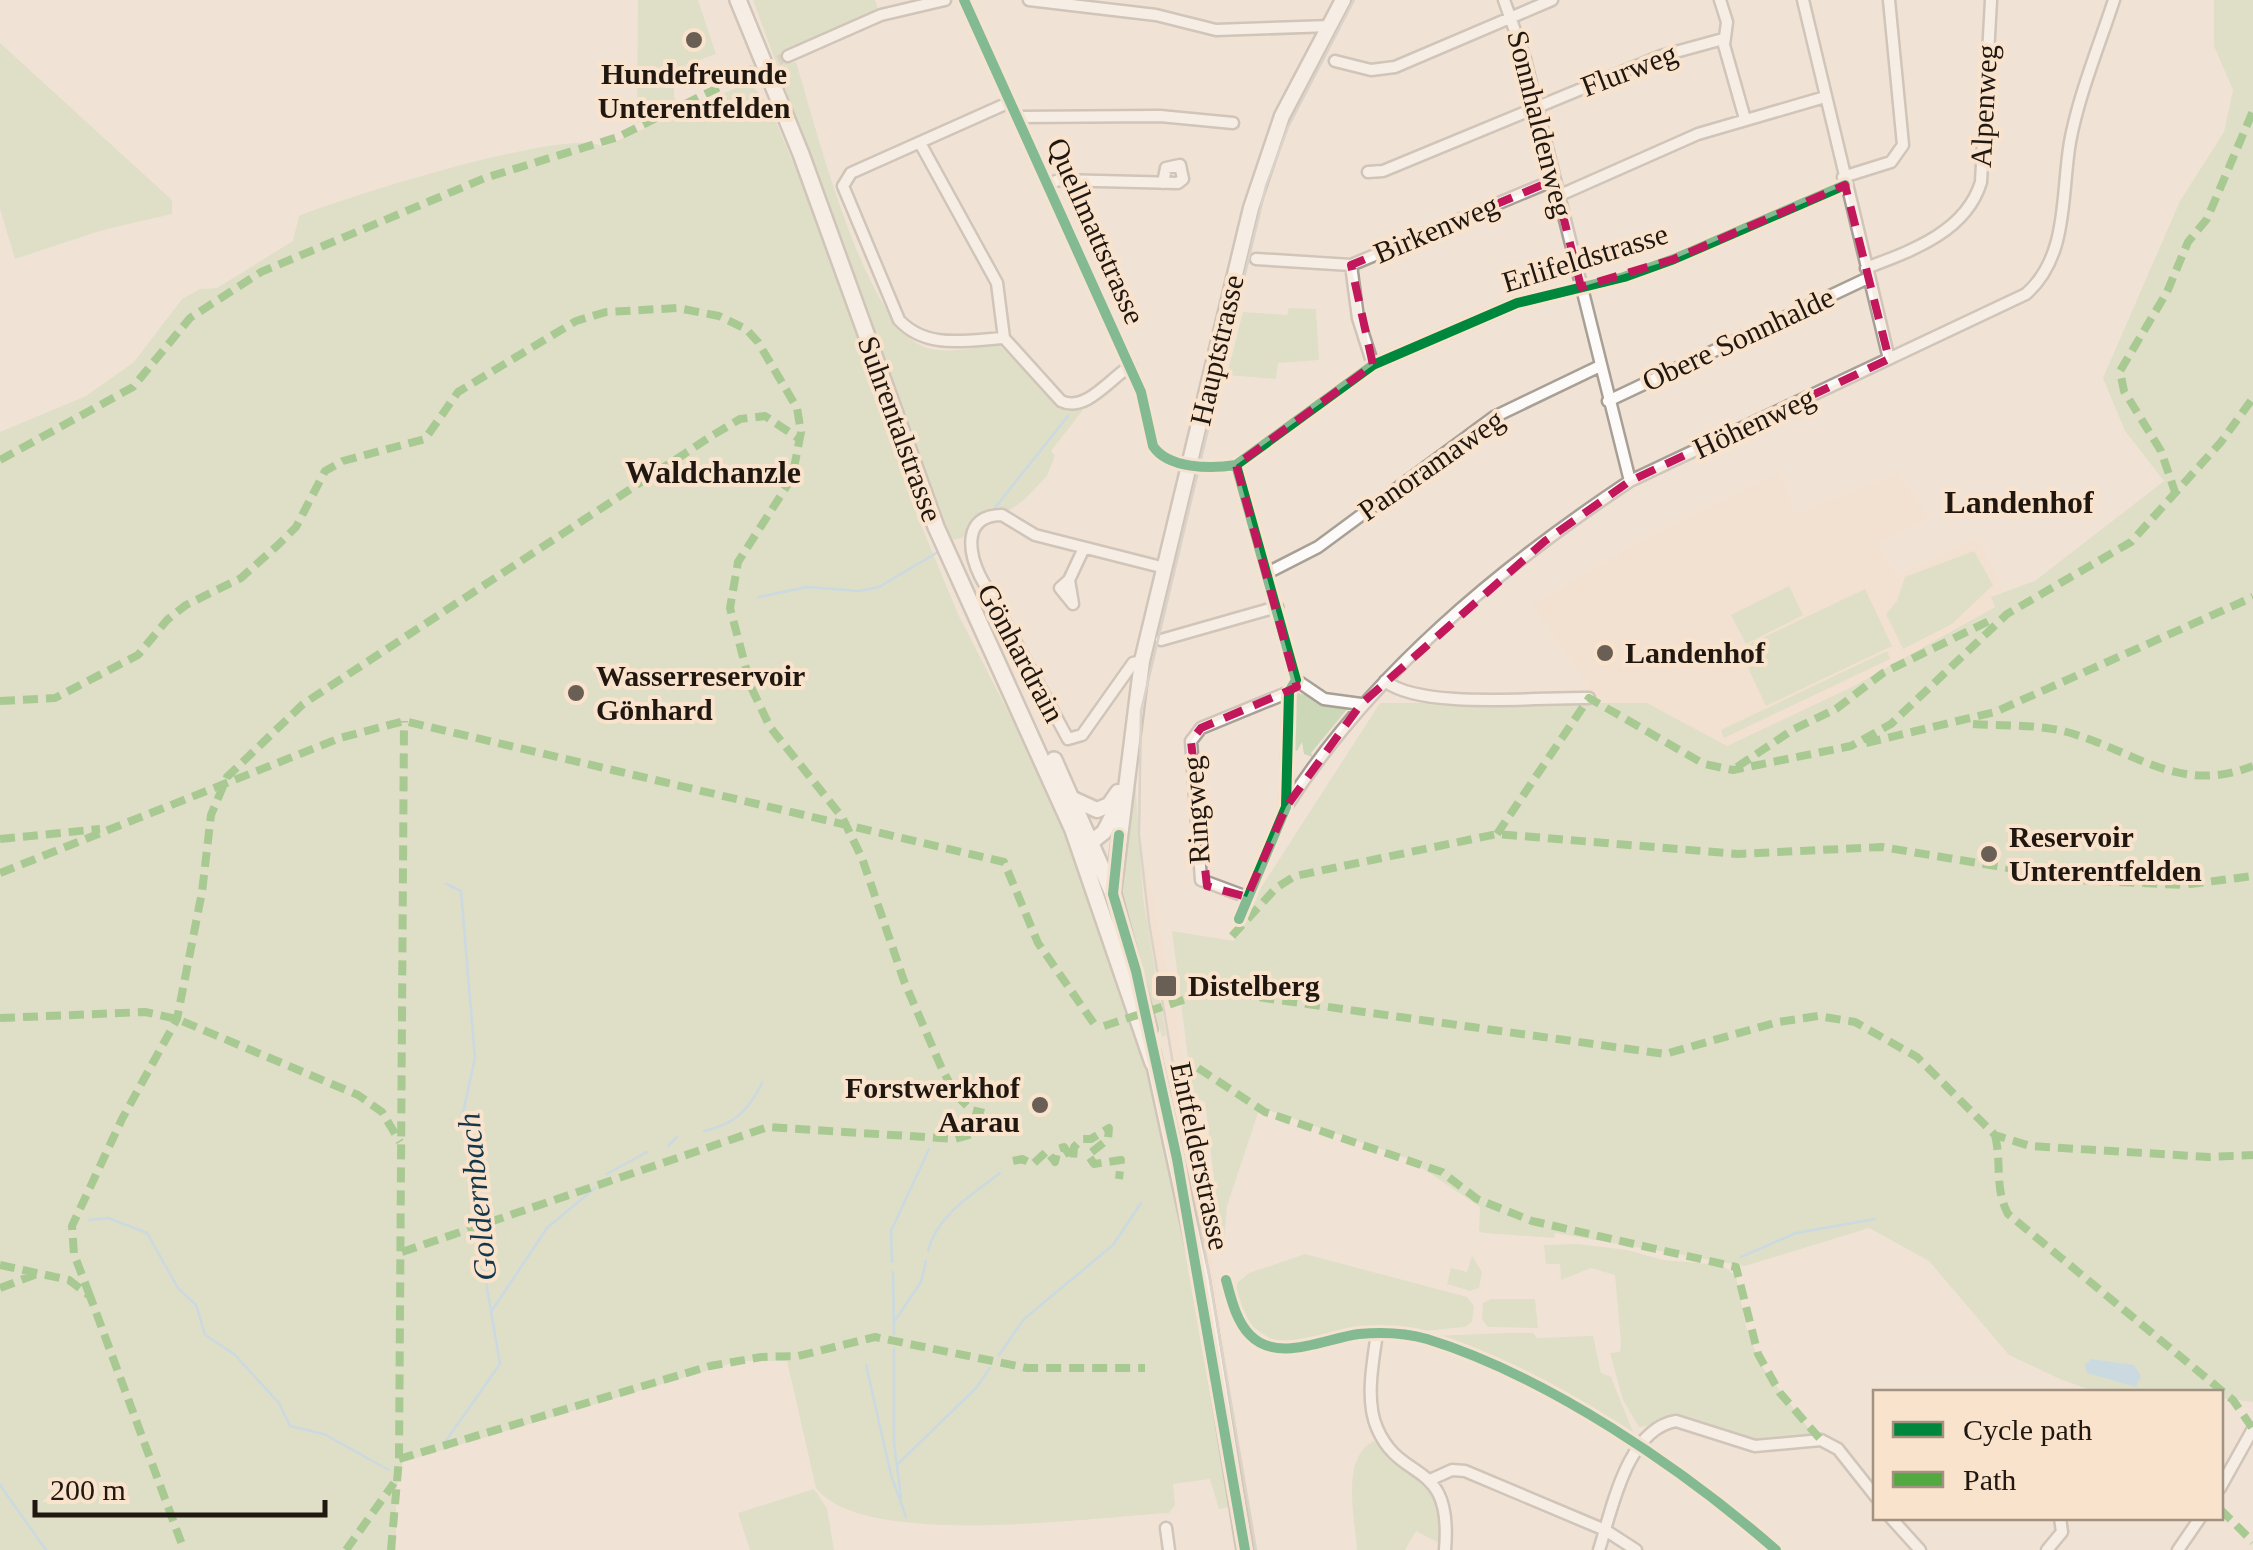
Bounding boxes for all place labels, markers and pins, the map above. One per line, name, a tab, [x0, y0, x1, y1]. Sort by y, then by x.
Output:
marker: Hundefreunde Unterentfelden	[683, 29, 705, 51]
place label: Hundefreunde Unterentfelden	[598, 57, 791, 124]
place label: Landenhof	[1625, 636, 1766, 669]
marker: Landenhof	[1594, 642, 1616, 664]
place label: Wasserreservoir Gönhard	[596, 659, 805, 726]
marker: Wasserreservoir Gönhard	[565, 682, 587, 704]
place label: Reservoir Unterentfelden	[2009, 820, 2202, 887]
marker: Reservoir Unterentfelden	[1978, 843, 2000, 865]
place label: Distelberg	[1188, 969, 1320, 1002]
marker: Distelberg	[1153, 973, 1179, 999]
place label: Forstwerkhof Aarau	[845, 1071, 1021, 1138]
marker: Forstwerkhof Aarau	[1029, 1094, 1051, 1116]

